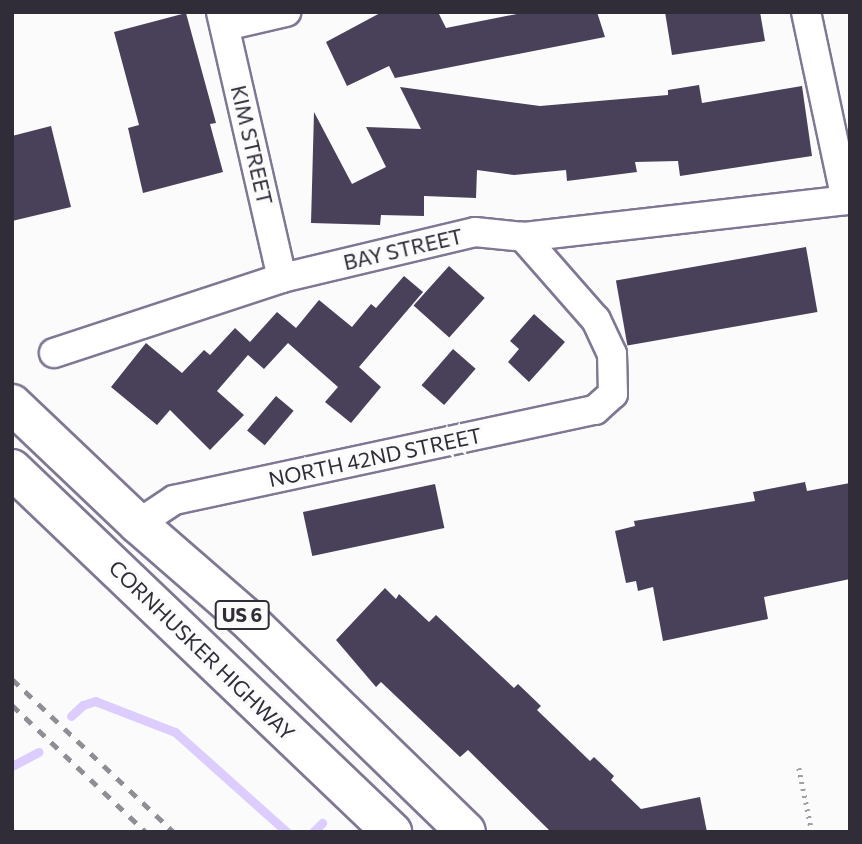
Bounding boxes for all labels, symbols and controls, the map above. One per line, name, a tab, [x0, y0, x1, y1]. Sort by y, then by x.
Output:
street label: KIM STREET	[226, 83, 278, 207]
street label: BAY STREET	[341, 223, 465, 275]
street label: NORTH 42ND STREET	[266, 422, 484, 492]
street label: CORNHUSKER HIGHWAY	[104, 555, 300, 745]
road number: US 6	[214, 600, 270, 630]

